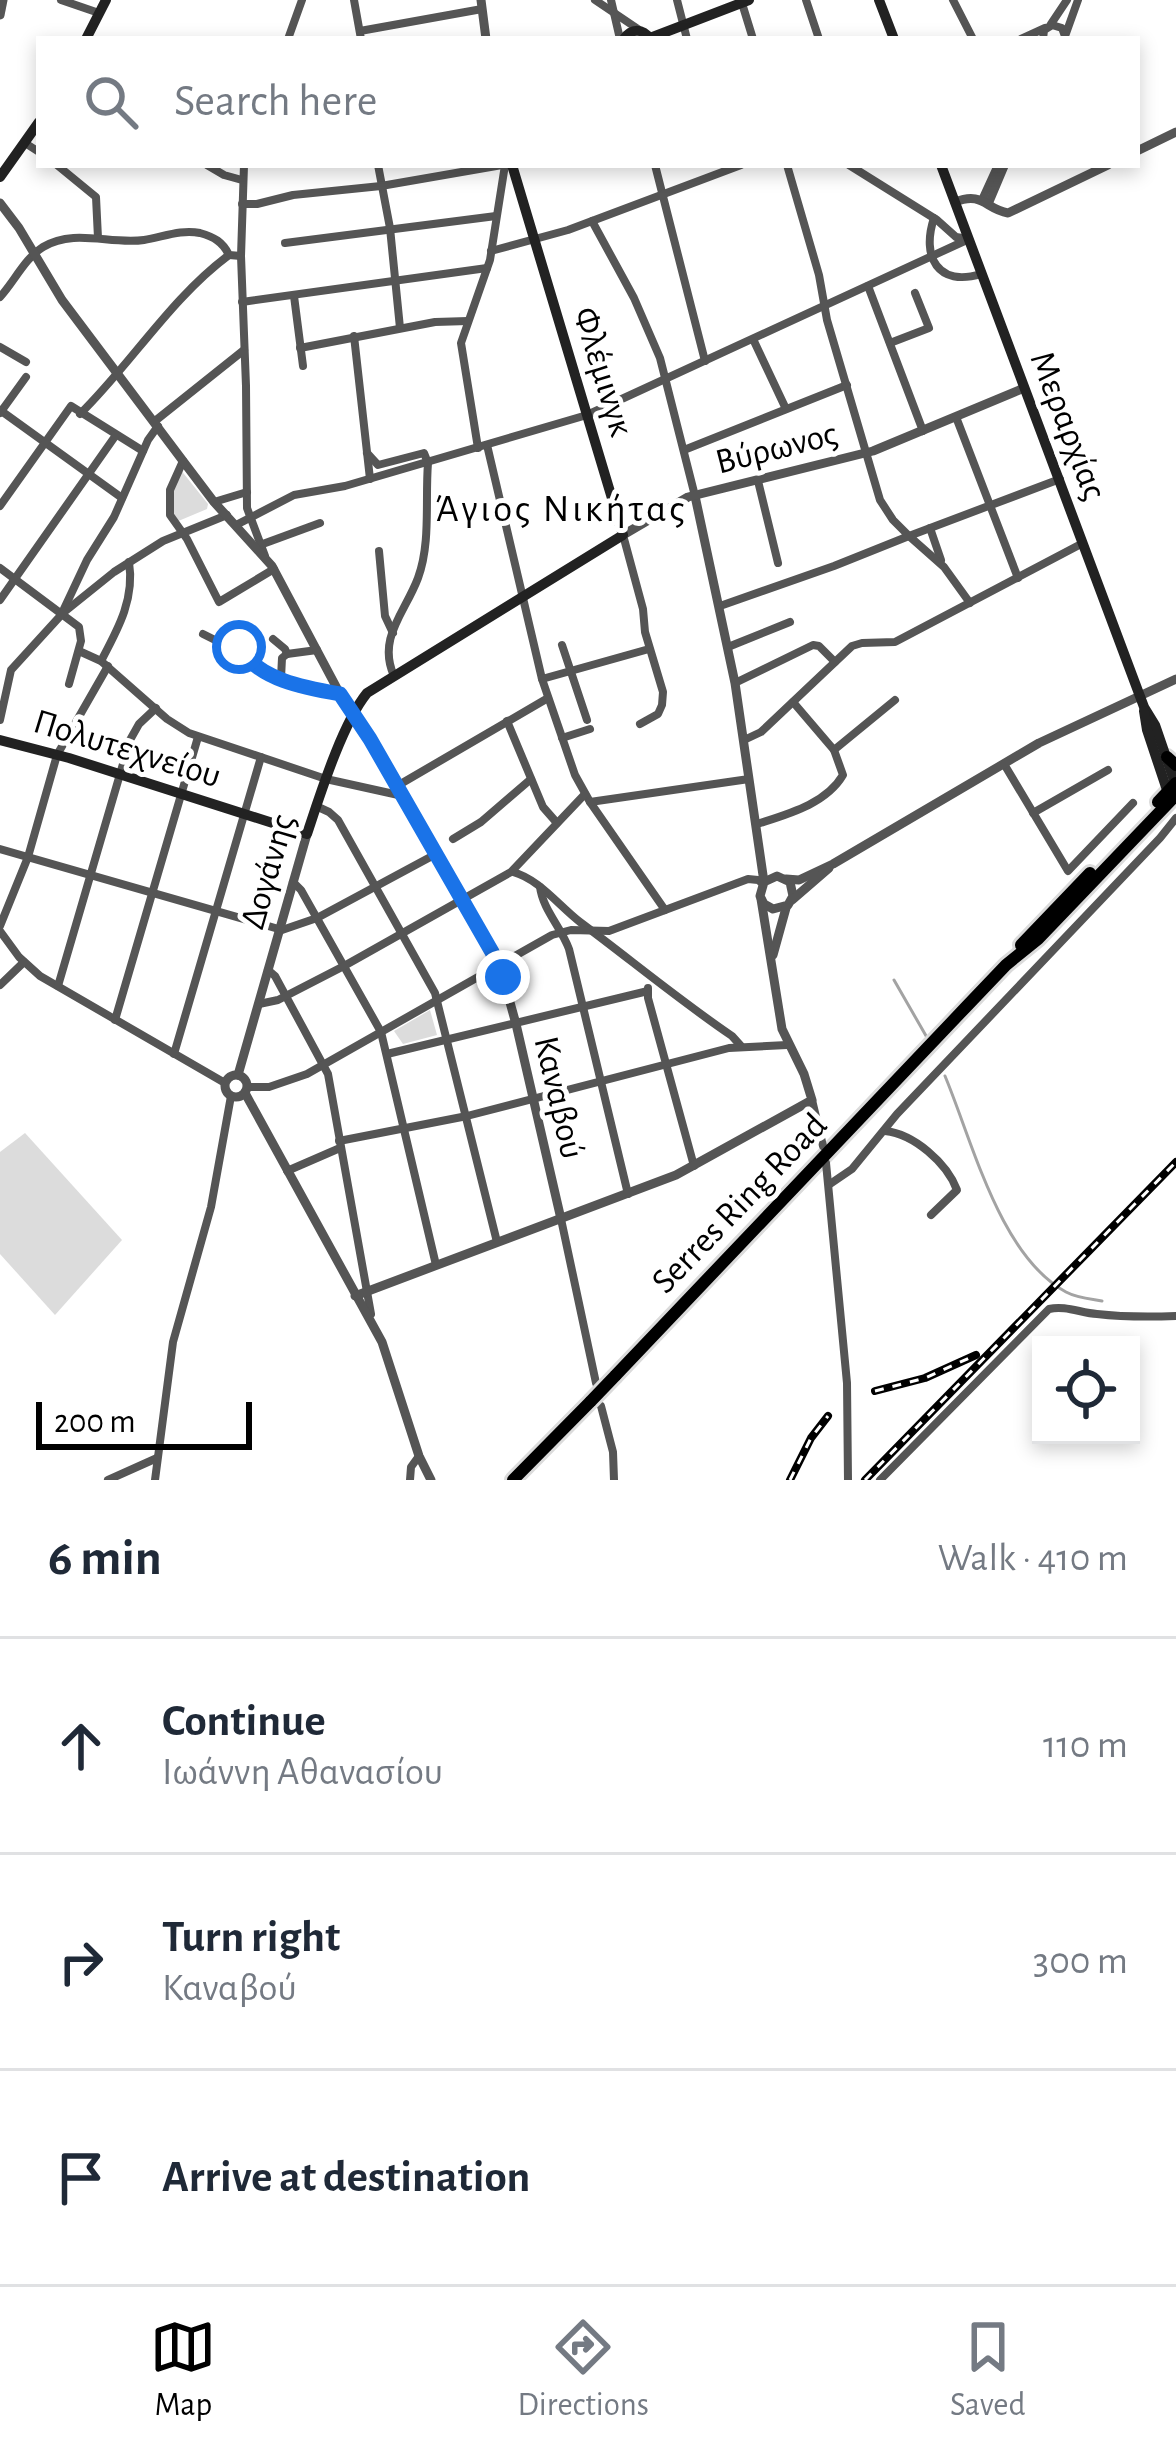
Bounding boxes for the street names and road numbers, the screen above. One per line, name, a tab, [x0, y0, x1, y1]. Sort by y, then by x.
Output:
street label: Φλέμινγκ	[566, 303, 640, 441]
street label: Μεραρχίας	[1023, 347, 1113, 505]
street label: Βύρωνος	[712, 415, 841, 480]
street label: Πολυτεχνείου	[30, 703, 225, 794]
street label: Δογάνης	[234, 810, 301, 933]
street label: Καναβού	[528, 1033, 591, 1162]
street label: Serres Ring Road	[645, 1107, 834, 1300]

